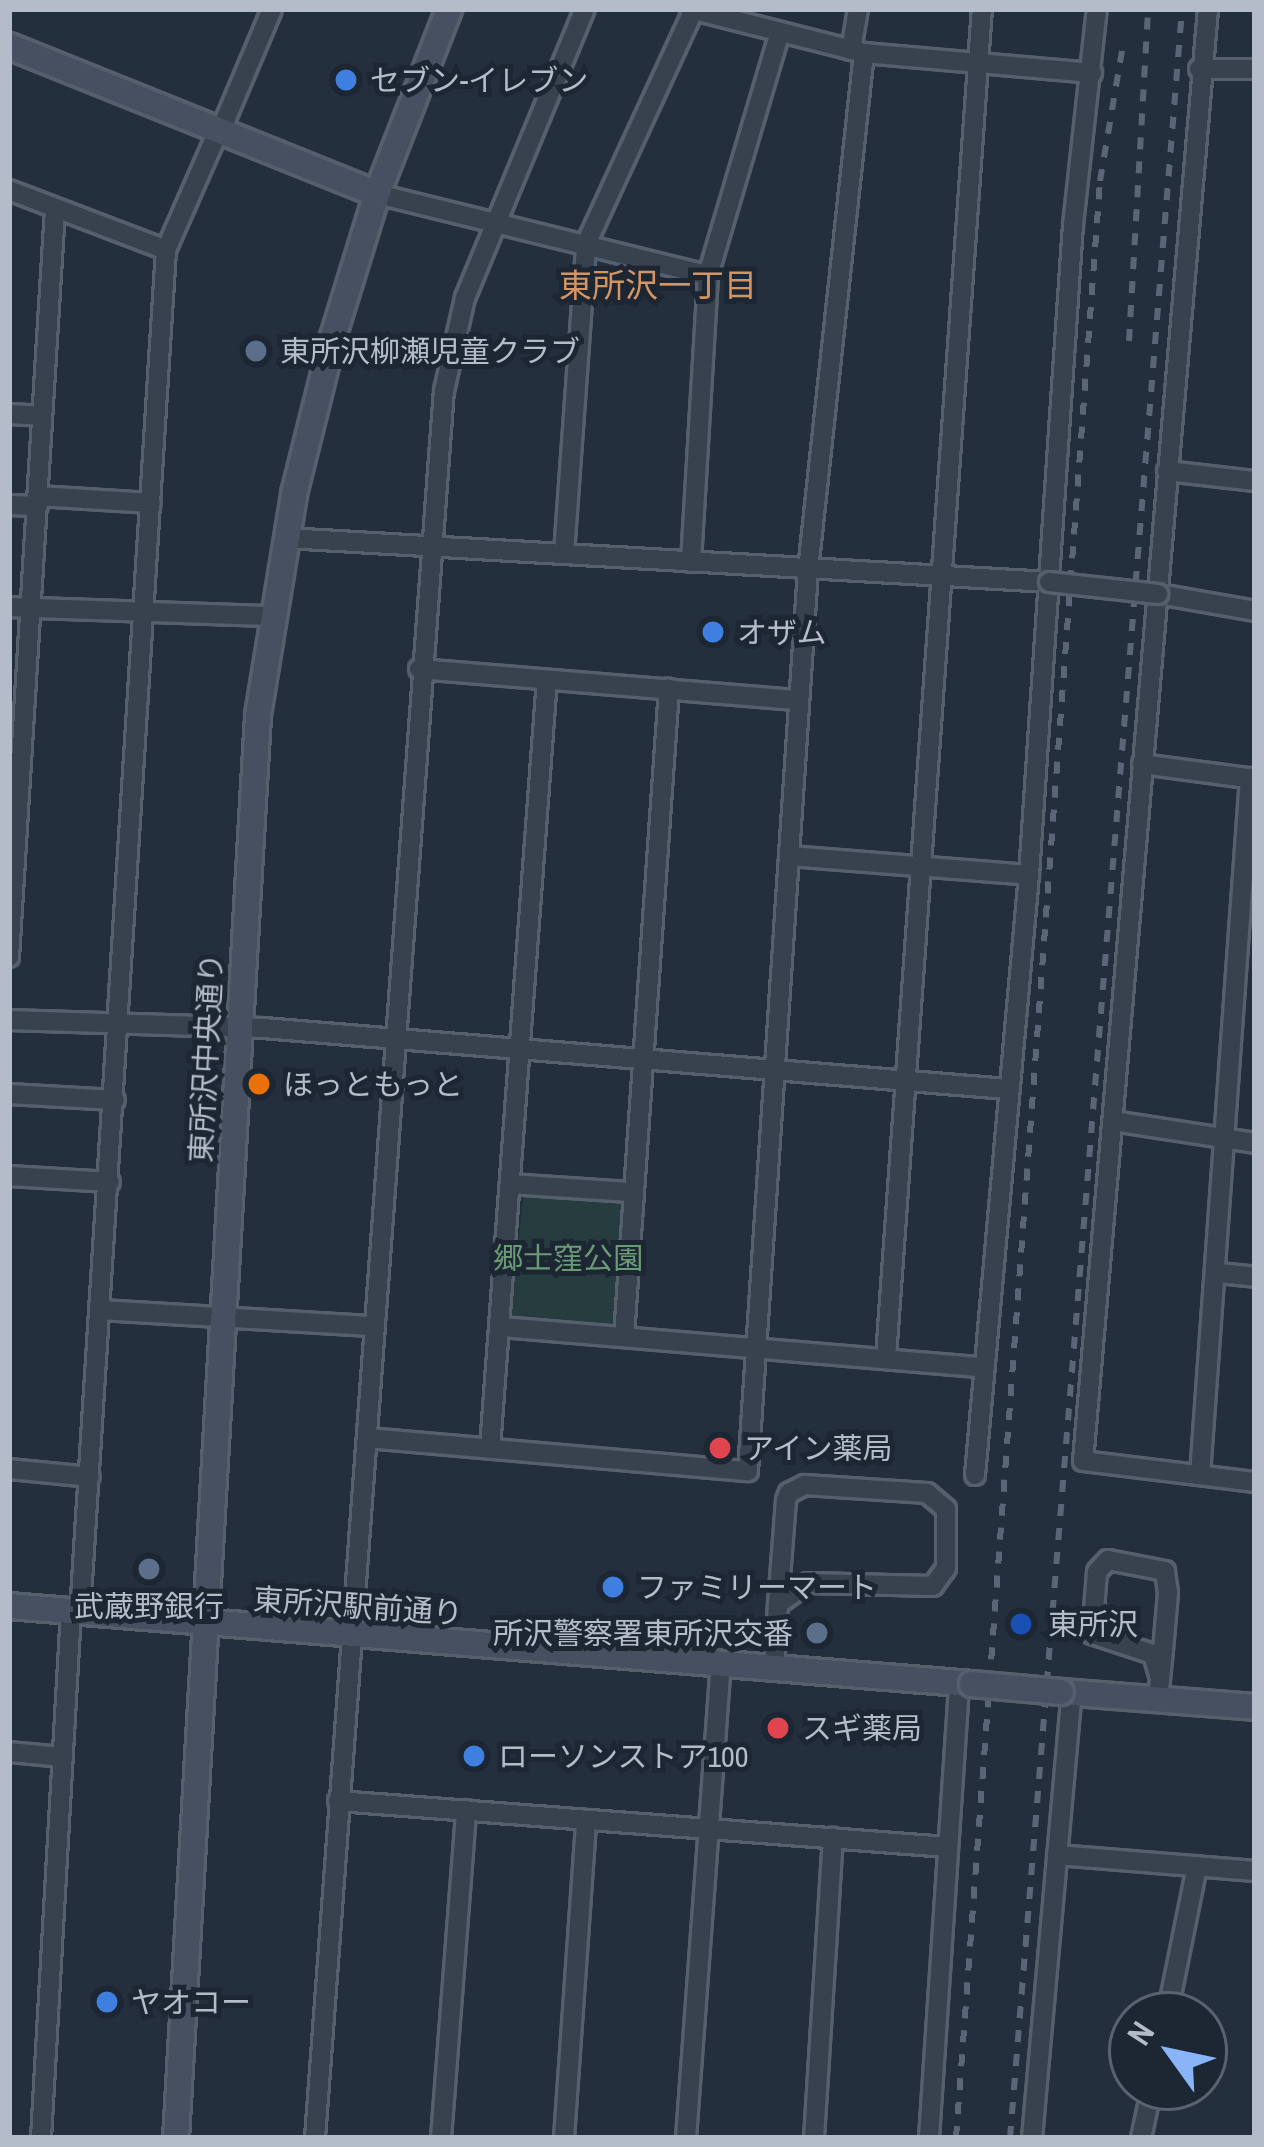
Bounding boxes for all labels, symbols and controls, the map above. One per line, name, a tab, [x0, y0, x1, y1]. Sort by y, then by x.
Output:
place label: セブン-イレブン	[370, 62, 588, 98]
marker: セブン-イレブン	[333, 67, 359, 93]
district label: 東所沢一丁目	[559, 266, 757, 306]
place label: 東所沢柳瀬児童クラブ	[280, 333, 580, 369]
marker: 東所沢柳瀬児童クラブ	[243, 338, 269, 364]
place label: オザム	[737, 614, 827, 650]
marker: オザム	[700, 619, 726, 645]
street label: 東所沢中央通り	[183, 952, 229, 1164]
place label: ほっともっと	[283, 1066, 463, 1102]
marker: ほっともっと	[246, 1071, 272, 1097]
park label: 郷士窪公園	[493, 1240, 643, 1276]
place label: アイン薬局	[744, 1430, 894, 1466]
marker: アイン薬局	[707, 1435, 733, 1461]
marker: 武蔵野銀行	[136, 1556, 162, 1582]
place label: ファミリーマート	[637, 1569, 877, 1605]
marker: ファミリーマート	[600, 1574, 626, 1600]
street label: 東所沢駅前通り	[252, 1581, 464, 1631]
place label: 武蔵野銀行	[74, 1588, 224, 1624]
place label: 東所沢	[1048, 1606, 1138, 1642]
marker: 東所沢	[1005, 1608, 1037, 1640]
place label: 所沢警察署東所沢交番	[493, 1615, 793, 1651]
marker: 所沢警察署東所沢交番	[804, 1620, 830, 1646]
place label: スギ薬局	[802, 1710, 922, 1746]
marker: スギ薬局	[765, 1715, 791, 1741]
place label: ローソンストア100	[498, 1738, 749, 1774]
marker: ローソンストア100	[461, 1743, 487, 1769]
place label: ヤオコー	[131, 1984, 251, 2020]
marker: ヤオコー	[94, 1989, 120, 2015]
north arrow	[1108, 1991, 1228, 2111]
text: N	[1117, 2013, 1164, 2053]

